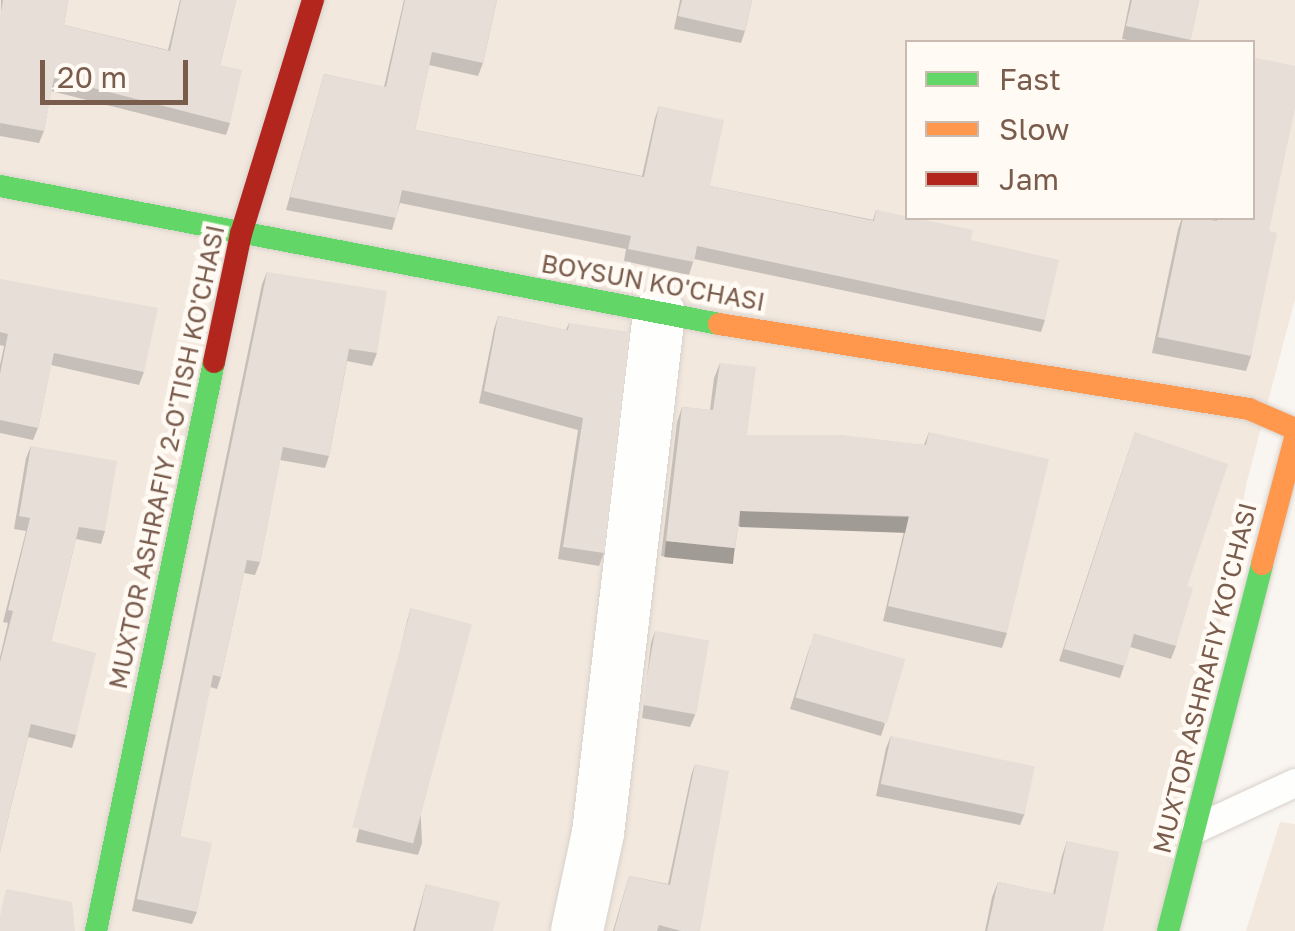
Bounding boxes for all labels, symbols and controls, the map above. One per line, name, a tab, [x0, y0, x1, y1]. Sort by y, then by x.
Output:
scale bar	[45, 40, 192, 102]
legend	[905, 40, 1255, 220]
text: 20 m	[57, 59, 127, 95]
text: Fast	[999, 61, 1061, 97]
text: Slow	[999, 111, 1070, 147]
text: Jam	[999, 161, 1059, 197]
street label: MUXTOR ASHRAFIY 2-O'TISH KO'CHASI	[103, 222, 231, 692]
street label: BOYSUN KO'CHASI	[539, 249, 767, 317]
street label: MUXTOR ASHRAFIY KO'CHASI	[1147, 500, 1263, 856]

